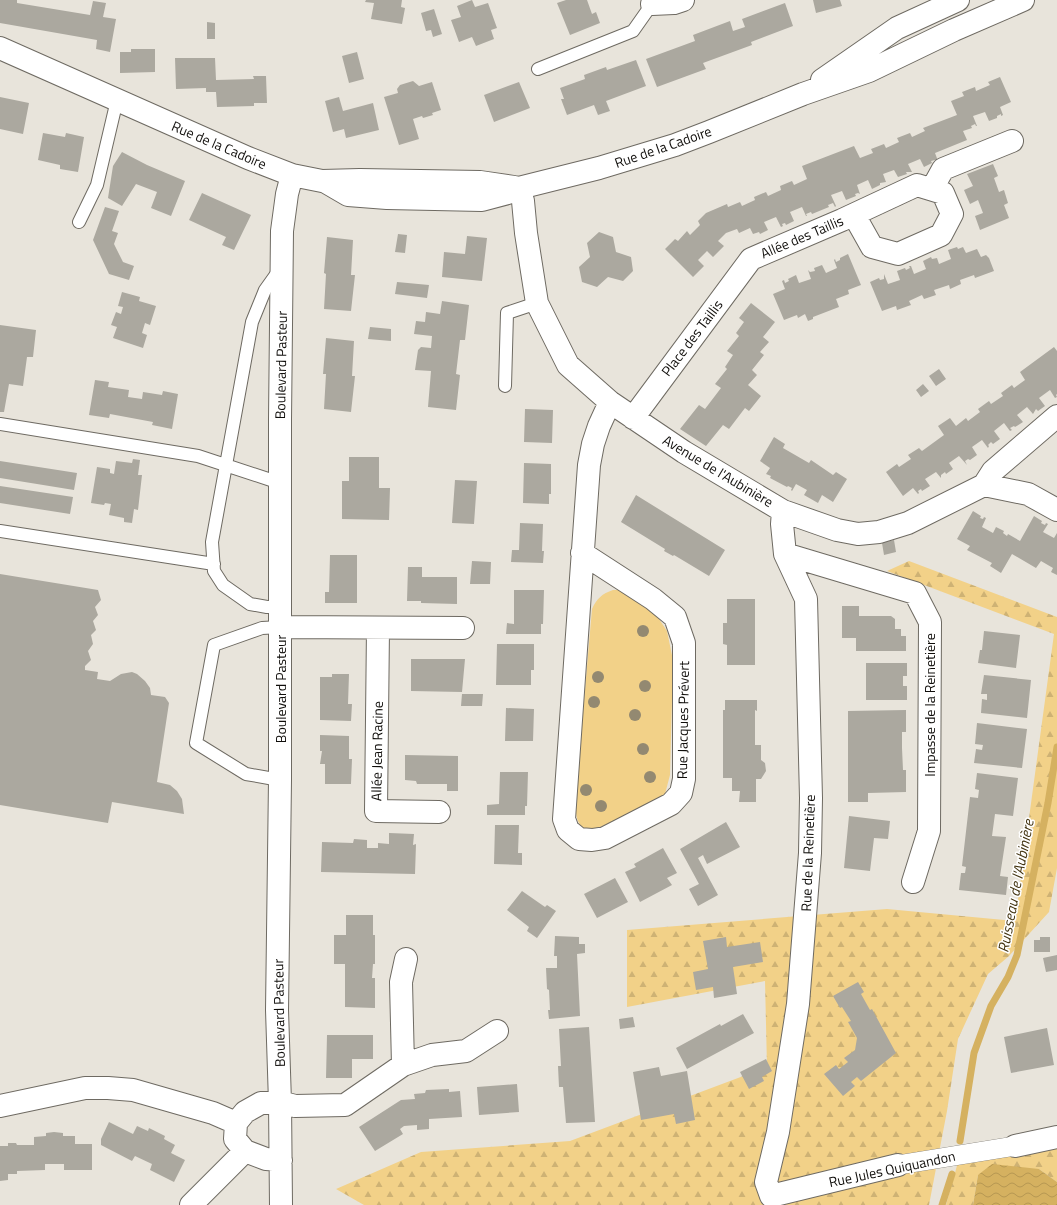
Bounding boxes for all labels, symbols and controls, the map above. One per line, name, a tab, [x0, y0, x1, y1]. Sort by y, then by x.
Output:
street label: Rue de la Cadoire	[168, 115, 270, 174]
street label: Rue de la Cadoire	[612, 120, 714, 173]
street label: Allée des Taillis	[757, 210, 847, 263]
street label: Place des Taillis	[656, 295, 727, 380]
street label: Boulevard Pasteur	[269, 310, 292, 419]
street label: Avenue de l'Aubinière	[659, 429, 777, 512]
street label: Impasse de la Reinetière	[919, 633, 940, 777]
street label: Boulevard Pasteur	[270, 635, 291, 743]
street label: Rue Jacques Prévert	[671, 661, 694, 779]
street label: Allée Jean Racine	[365, 701, 388, 801]
street label: Rue de la Reinetière	[795, 794, 820, 912]
water label: Ruisseau de l'Aubinière	[991, 816, 1040, 954]
street label: Boulevard Pasteur	[267, 958, 290, 1067]
street label: Rue Jules Quiquandon	[827, 1145, 957, 1192]

